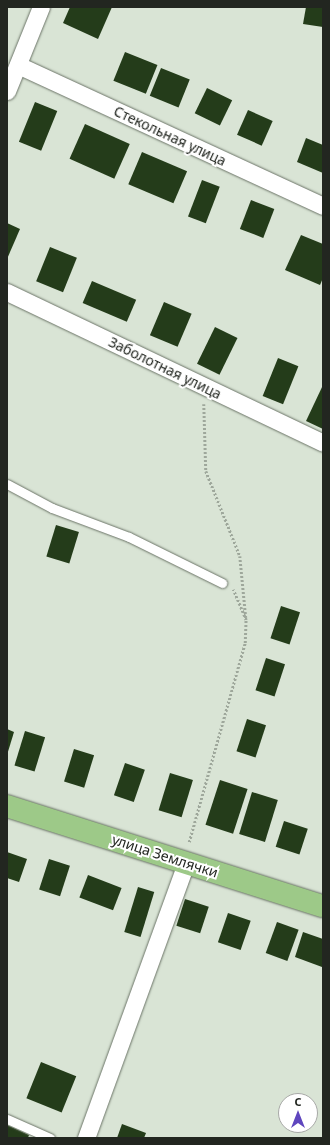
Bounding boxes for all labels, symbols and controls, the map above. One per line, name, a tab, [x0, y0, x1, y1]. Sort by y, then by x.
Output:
street label: Стекольная улица	[111, 103, 229, 169]
street label: Заболотная улица	[106, 333, 224, 403]
street label: улица Землячки	[110, 831, 220, 881]
north arrow	[278, 1093, 318, 1133]
text: С	[294, 1094, 302, 1109]

